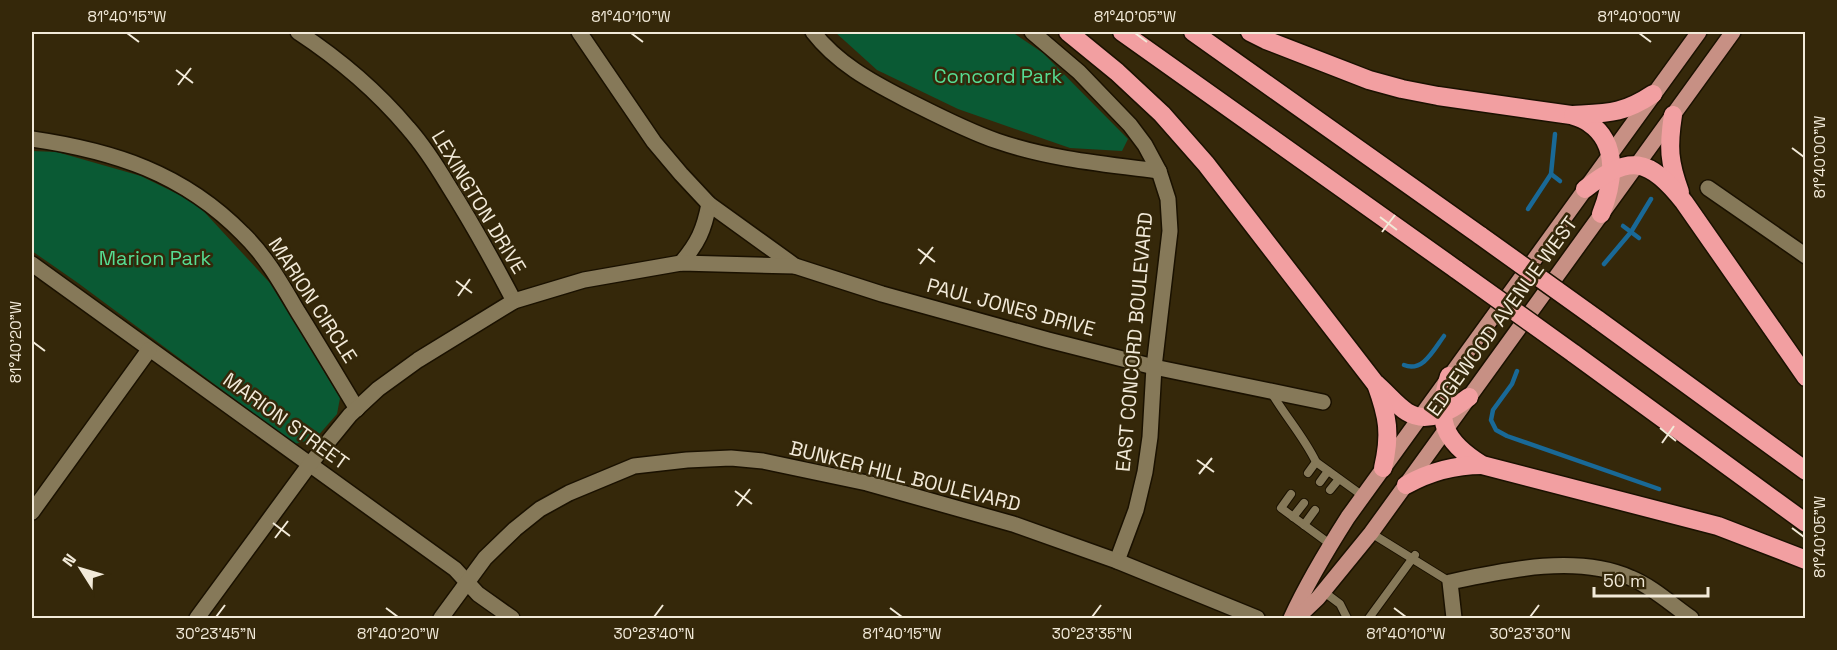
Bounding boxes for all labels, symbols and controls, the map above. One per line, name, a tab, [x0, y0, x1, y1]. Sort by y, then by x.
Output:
text: 81°40'15"W	[88, 7, 166, 26]
text: 81°40'10"W	[591, 7, 671, 26]
text: 81°40'05"W	[1094, 7, 1176, 26]
text: 81°40'00"W	[1598, 7, 1680, 26]
park label: Concord Park	[934, 63, 1063, 89]
text: 81°40'00"W	[1810, 116, 1829, 198]
street label: LEXINGTON DRIVE	[426, 125, 532, 279]
street label: EAST CONCORD BOULEVARD	[1110, 211, 1158, 473]
street label: EDGEWOOD AVENUE WEST	[1421, 211, 1583, 421]
street label: MARION CIRCLE	[263, 232, 363, 368]
park label: Marion Park	[99, 245, 212, 271]
street label: PAUL JONES DRIVE	[924, 272, 1098, 342]
text: 81°40'20"W	[6, 301, 25, 383]
street label: MARION STREET	[218, 367, 354, 476]
street label: BUNKER HILL BOULEVARD	[787, 435, 1023, 517]
text: 81°40'05"W	[1810, 496, 1829, 578]
north arrow	[51, 539, 111, 599]
text: N	[58, 550, 81, 571]
scale bar	[1594, 560, 1708, 598]
text: 50 m	[1603, 569, 1645, 592]
text: 30°23'45"N	[176, 624, 256, 643]
text: 81°40'20"W	[357, 624, 439, 643]
text: 30°23'40"N	[614, 624, 694, 643]
text: 81°40'15"W	[863, 624, 941, 643]
text: 30°23'35"N	[1052, 624, 1132, 643]
text: 81°40'10"W	[1366, 624, 1446, 643]
text: 30°23'30"N	[1489, 624, 1571, 643]

